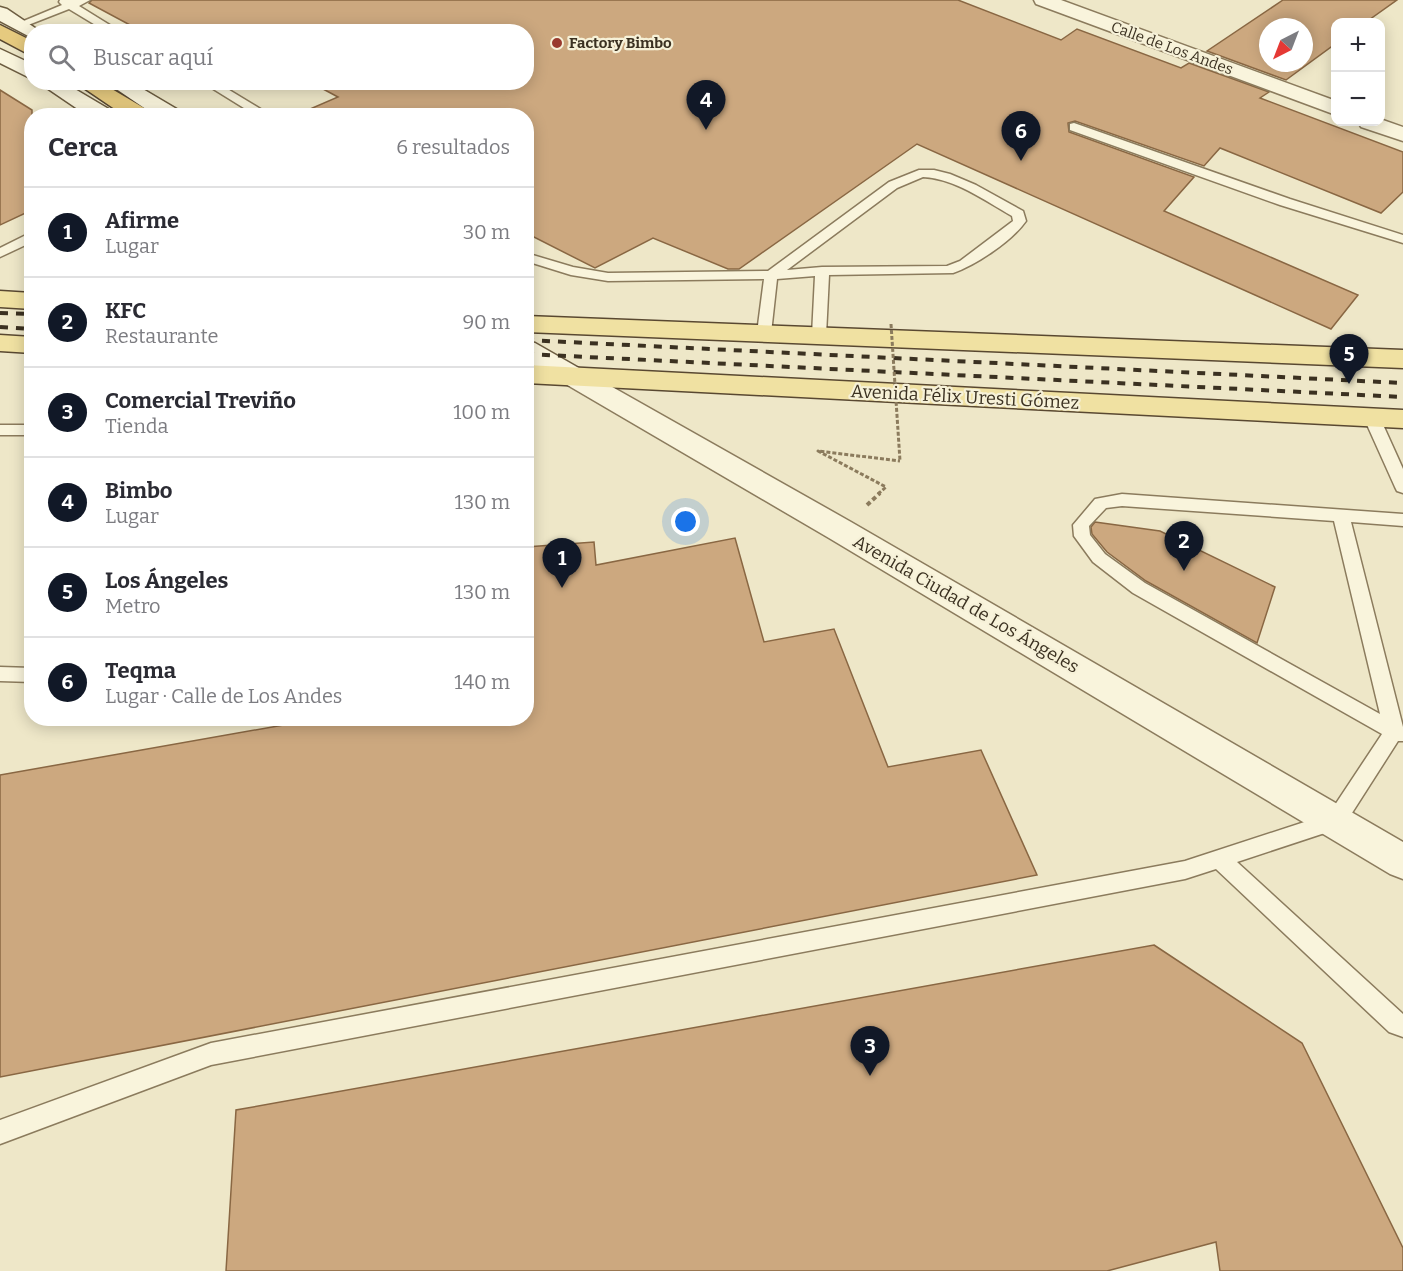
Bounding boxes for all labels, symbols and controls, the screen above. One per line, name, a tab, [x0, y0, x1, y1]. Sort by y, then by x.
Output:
street label: Calle de Los Andes	[1109, 18, 1235, 78]
north arrow	[1259, 18, 1313, 72]
map controls	[1331, 18, 1385, 126]
button: +	[1331, 18, 1385, 72]
search box	[24, 24, 534, 90]
place label: Factory Bimbo	[569, 34, 672, 52]
marker: Factory Bimbo	[550, 36, 564, 50]
icon: search	[45, 41, 78, 74]
text: Buscar aquí	[93, 44, 213, 71]
button: −	[1331, 72, 1385, 126]
pin: 4	[686, 80, 726, 130]
pin: 6	[1002, 112, 1040, 161]
text: Cerca	[48, 132, 118, 163]
text: 6 resultados	[396, 135, 510, 159]
text: Afirme	[105, 207, 179, 234]
text: 1	[63, 220, 72, 244]
text: 30 m	[463, 220, 510, 244]
text: Lugar	[105, 234, 159, 258]
text: KFC	[105, 297, 146, 324]
text: 2	[62, 310, 73, 334]
text: 90 m	[462, 310, 510, 334]
text: Restaurante	[105, 324, 218, 348]
pin: 5	[1330, 334, 1368, 384]
street label: Avenida Félix Uresti Gómez	[850, 380, 1080, 414]
text: Comercial Treviño	[105, 387, 296, 414]
text: 3	[62, 400, 73, 424]
text: 100 m	[453, 400, 510, 424]
text: Tienda	[105, 414, 168, 438]
text: Bimbo	[105, 477, 173, 504]
text: 4	[61, 490, 74, 514]
text: 130 m	[455, 490, 510, 514]
text: Lugar	[105, 504, 159, 528]
your location	[671, 507, 700, 536]
pin: 2	[1164, 522, 1204, 571]
street label: Avenida Ciudad de Los Ángeles	[849, 530, 1083, 678]
pin: 1	[542, 538, 582, 588]
text: Los Ángeles	[105, 567, 228, 594]
text: 5	[62, 580, 73, 604]
text: 130 m	[455, 580, 510, 604]
text: Metro	[105, 594, 161, 618]
text: Teqma	[105, 657, 176, 684]
text: 6	[62, 670, 73, 694]
text: 140 m	[454, 670, 510, 694]
text: Lugar · Calle de Los Andes	[105, 684, 342, 708]
pin: 3	[850, 1026, 890, 1076]

